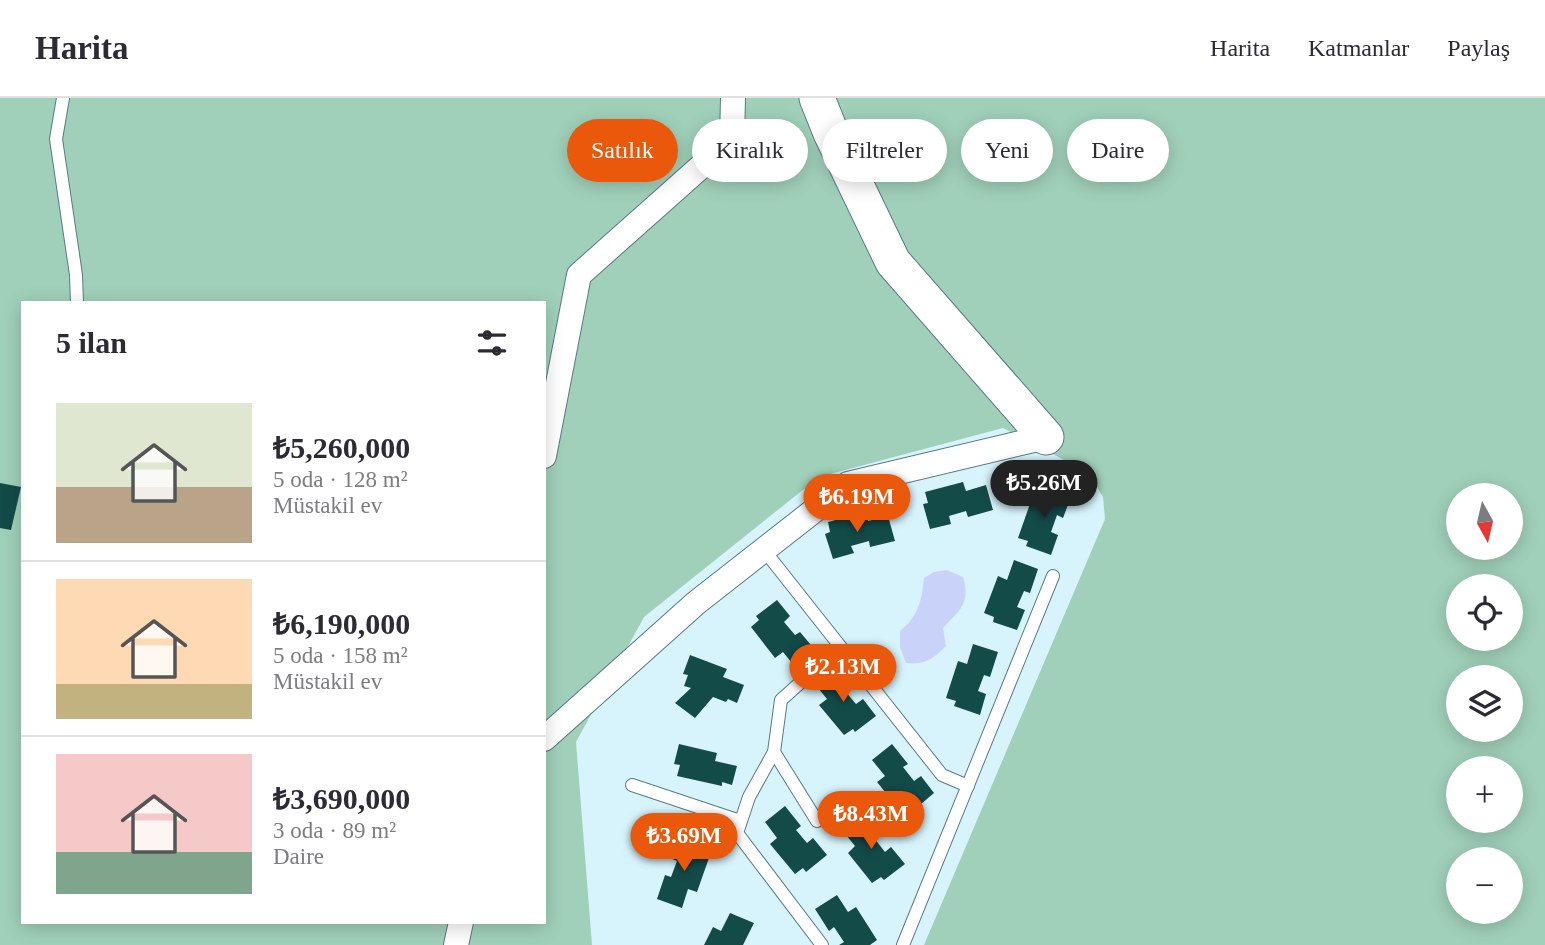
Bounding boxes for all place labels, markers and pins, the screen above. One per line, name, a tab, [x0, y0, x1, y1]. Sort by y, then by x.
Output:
pin: ₺5.26M	[987, 460, 1101, 520]
pin: ₺6.19M	[800, 474, 914, 534]
pin: ₺2.13M	[786, 644, 900, 704]
pin: ₺8.43M	[814, 792, 928, 851]
pin: ₺3.69M	[627, 814, 741, 873]

